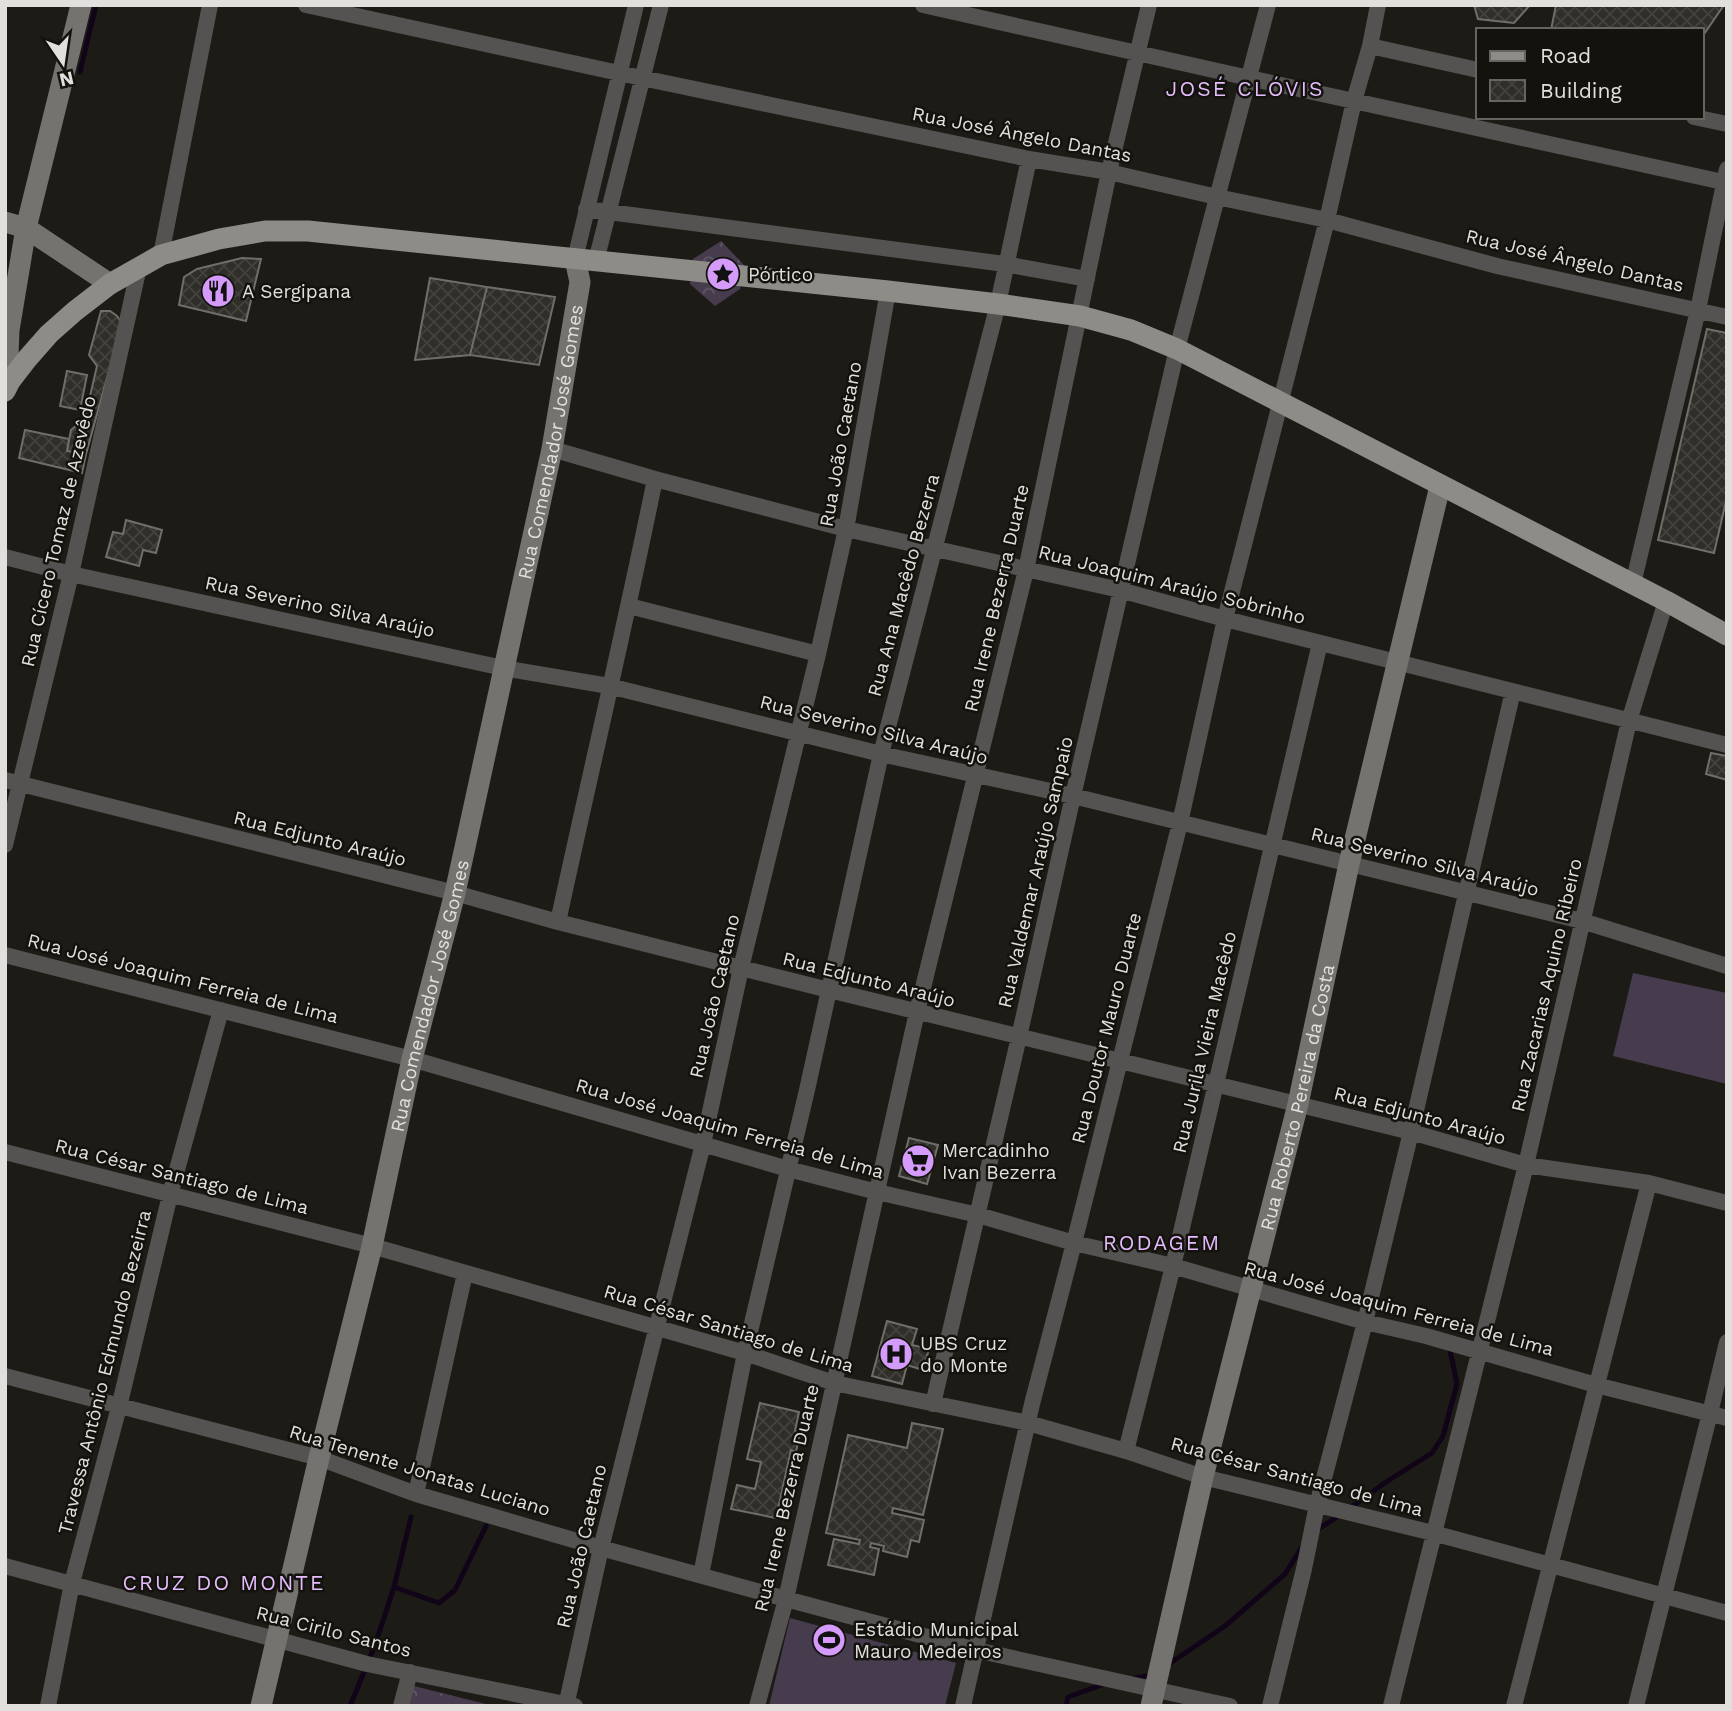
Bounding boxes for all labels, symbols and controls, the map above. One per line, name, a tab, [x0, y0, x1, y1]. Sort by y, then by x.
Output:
north arrow	[28, 28, 98, 98]
legend	[1476, 28, 1704, 119]
text: Road	[1540, 43, 1591, 68]
text: N	[57, 66, 76, 92]
district label: JOSÉ CLÓVIS	[1166, 76, 1324, 101]
text: Building	[1540, 78, 1622, 103]
street label: Rua José Ângelo Dantas	[910, 102, 1134, 167]
street label: Rua José Ângelo Dantas	[1464, 224, 1686, 297]
place icon: Pórtico	[704, 255, 742, 293]
place label: Pórtico	[748, 263, 813, 286]
restaurant icon: A Sergipana	[199, 272, 237, 310]
place label: A Sergipana	[242, 280, 351, 303]
street label: Rua Comendador José Gomes	[513, 303, 588, 582]
street label: Rua João Caetano	[815, 360, 866, 529]
street label: Rua Cícero Tomaz de Azevêdo	[16, 393, 101, 669]
street label: Rua Ana Macêdo Bezerra	[863, 471, 944, 699]
street label: Rua Irene Bezerra Duarte	[959, 482, 1034, 714]
street label: Rua Joaquim Araújo Sobrinho	[1036, 540, 1308, 629]
street label: Rua Severino Silva Araújo	[203, 571, 437, 642]
street label: Rua Severino Silva Araújo	[757, 690, 990, 769]
street label: Rua Valdemar Araújo Sampaio	[993, 734, 1078, 1010]
street label: Rua Edjunto Araújo	[231, 806, 409, 871]
street label: Rua Severino Silva Araújo	[1308, 822, 1541, 901]
street label: Rua Zacarias Aquino Ribeiro	[1506, 856, 1587, 1114]
street label: Rua Comendador José Gomes	[386, 858, 474, 1134]
street label: Rua Doutor Mauro Duarte	[1067, 910, 1146, 1146]
street label: Rua João Caetano	[684, 912, 745, 1080]
street label: Rua José Joaquim Ferreia de Lima	[25, 929, 341, 1028]
street label: Rua Jurila Vieira Macêdo	[1168, 929, 1241, 1155]
street label: Rua Edjunto Araújo	[780, 947, 958, 1012]
street label: Rua Roberto Pereira da Costa	[1255, 962, 1339, 1233]
street label: Rua José Joaquim Ferreia de Lima	[573, 1073, 887, 1184]
street label: Rua Edjunto Araújo	[1331, 1081, 1508, 1150]
street label: Rua César Santiago de Lima	[53, 1134, 311, 1219]
place label: Mercadinho Ivan Bezerra	[942, 1139, 1057, 1184]
supermarket icon: Mercadinho Ivan Bezerra	[899, 1142, 937, 1180]
street label: Travessa Antônio Edmundo Bezeirra	[53, 1207, 156, 1537]
district label: RODAGEM	[1103, 1230, 1221, 1255]
street label: Rua José Joaquim Ferreia de Lima	[1241, 1256, 1556, 1361]
street label: Rua César Santiago de Lima	[601, 1279, 857, 1378]
place label: UBS Cruz do Monte	[920, 1332, 1008, 1377]
hospital icon: UBS Cruz do Monte	[877, 1335, 915, 1373]
street label: Rua Irene Bezerra Duarte	[749, 1382, 824, 1614]
street label: Rua Tenente Jonatas Luciano	[286, 1420, 553, 1521]
street label: Rua César Santiago de Lima	[1168, 1432, 1426, 1521]
street label: Rua João Caetano	[551, 1462, 612, 1630]
district label: CRUZ DO MONTE	[123, 1570, 325, 1595]
street label: Rua Cirilo Santos	[254, 1601, 414, 1662]
place label: Estádio Municipal Mauro Medeiros	[854, 1618, 1019, 1663]
sports icon: Estádio Municipal Mauro Medeiros	[810, 1621, 848, 1659]

